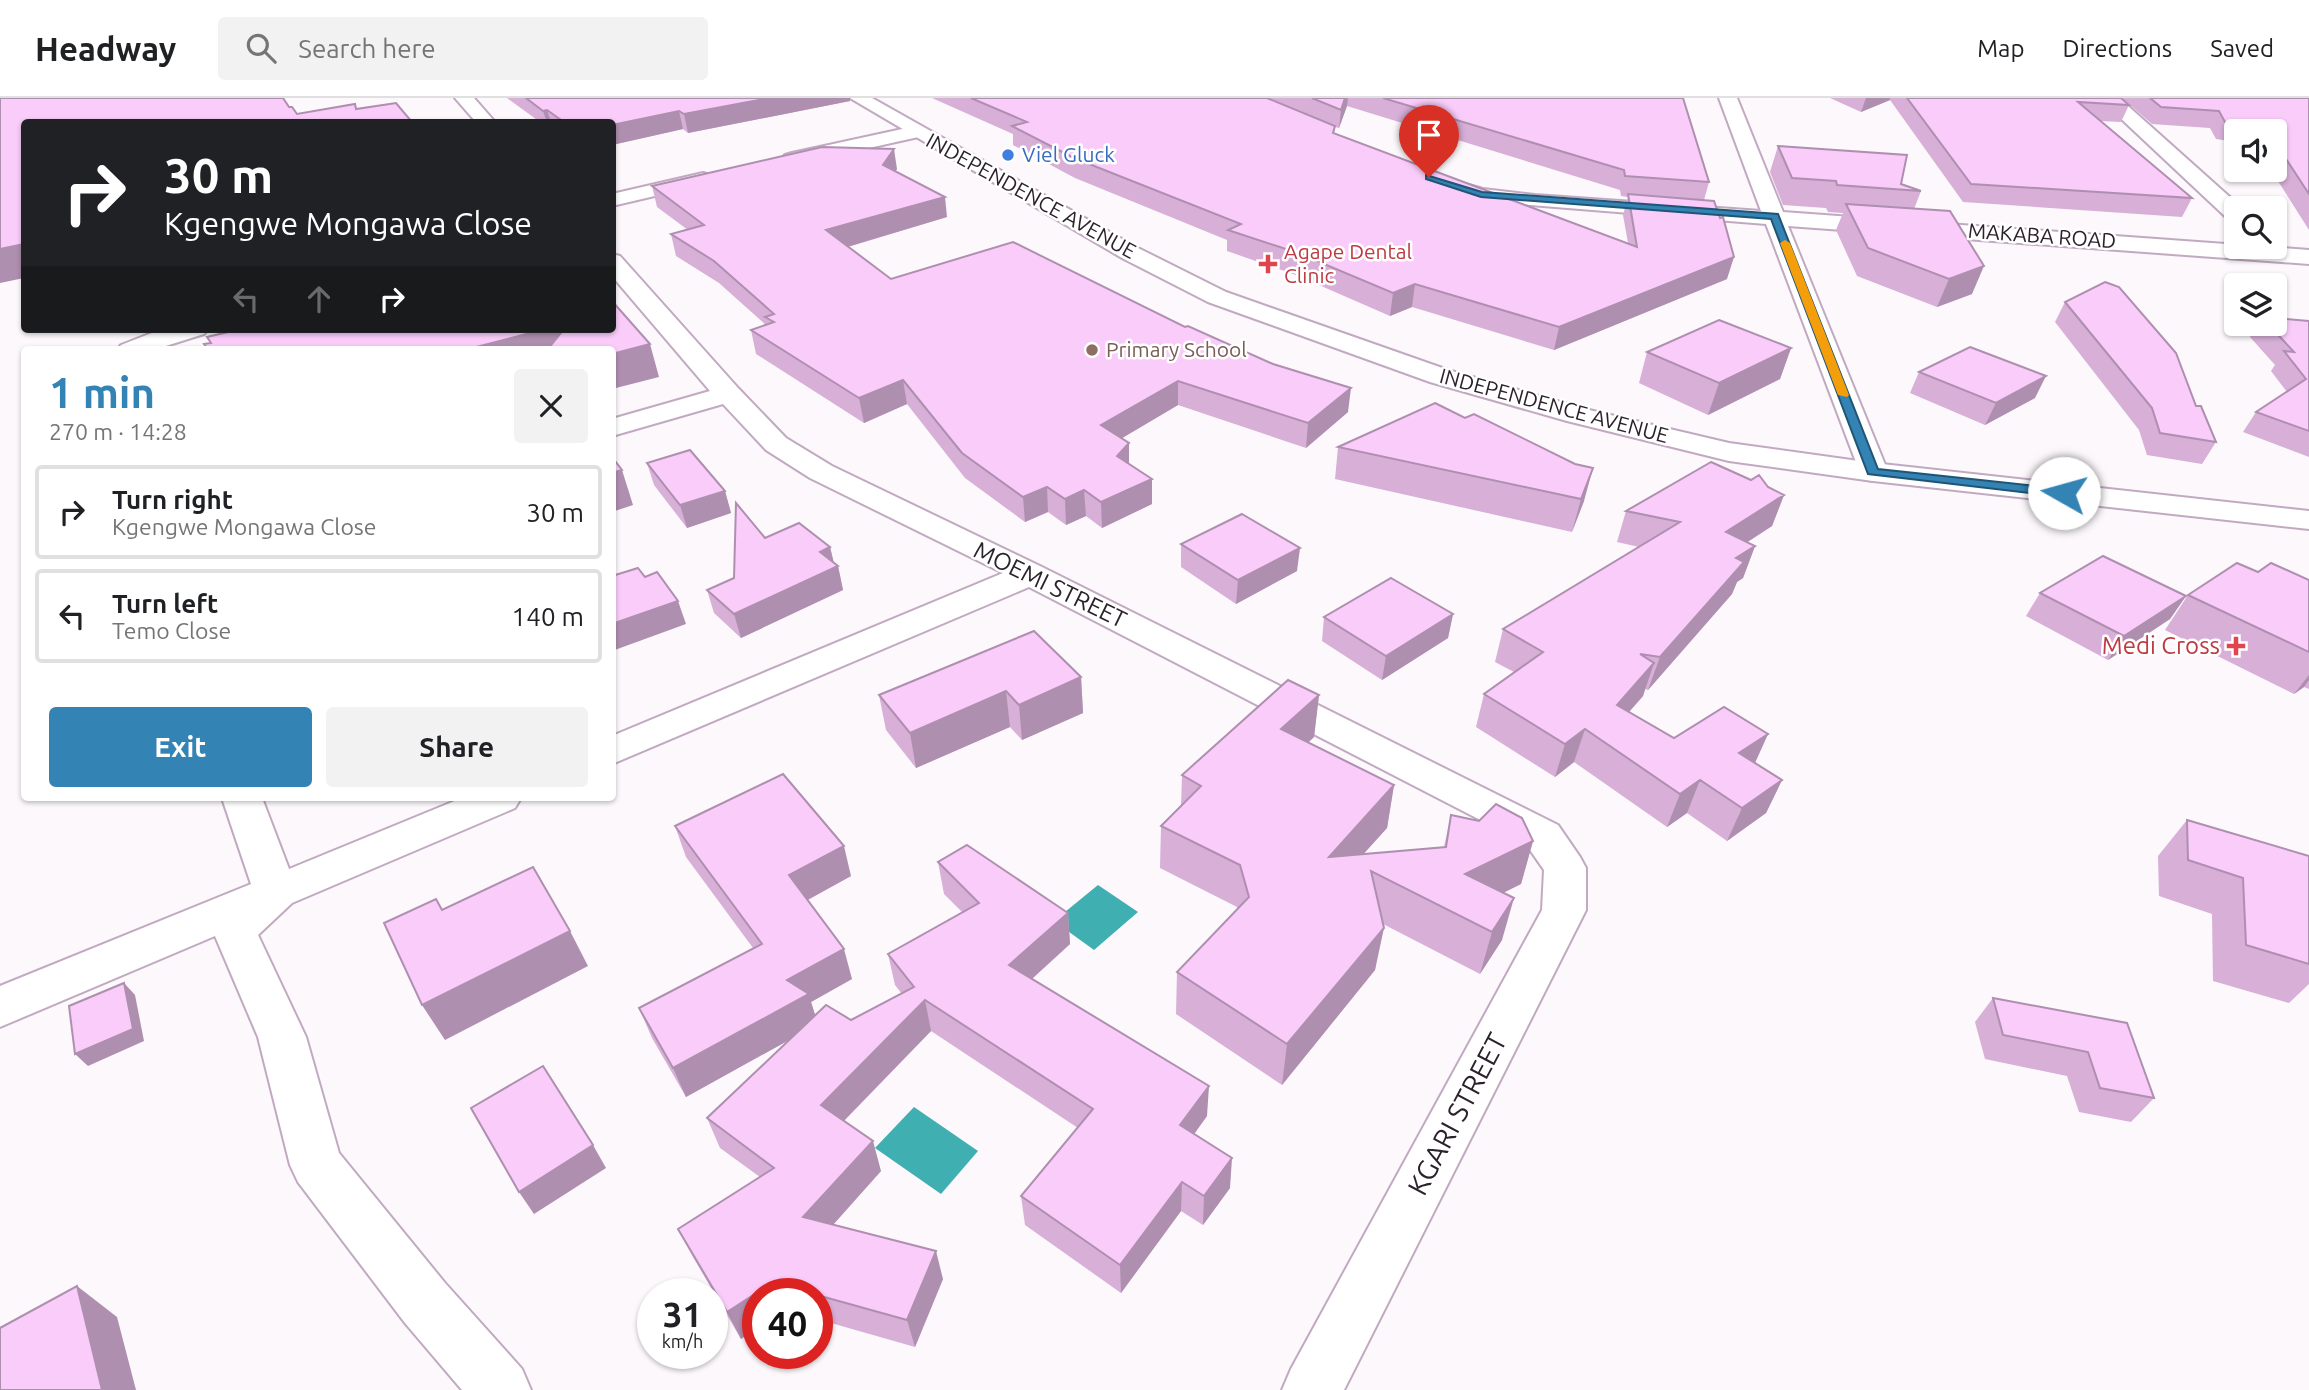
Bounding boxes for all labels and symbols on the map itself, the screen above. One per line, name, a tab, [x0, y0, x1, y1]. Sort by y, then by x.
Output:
pin	[1399, 105, 1459, 177]
street label: INDEPENDENCE AVENUE	[922, 127, 1141, 263]
place label: Viel Gluck	[1022, 142, 1115, 166]
marker: Viel Gluck	[1000, 147, 1016, 163]
street label: MAKABA ROAD	[1967, 218, 2117, 252]
place label: Agape Dental Clinic	[1284, 239, 1412, 287]
marker: Agape Dental Clinic	[1258, 254, 1278, 274]
place label: Primary School	[1106, 337, 1247, 361]
marker: Primary School	[1084, 342, 1100, 358]
street label: INDEPENDENCE AVENUE	[1437, 363, 1671, 447]
position arrow	[2027, 456, 2101, 530]
street label: MOEMI STREET	[969, 536, 1131, 633]
place label: Medi Cross	[2102, 632, 2220, 659]
marker: Medi Cross	[2226, 636, 2246, 656]
street label: KGARI STREET	[1401, 1027, 1512, 1200]
speed limit sign: 40	[742, 1278, 833, 1369]

